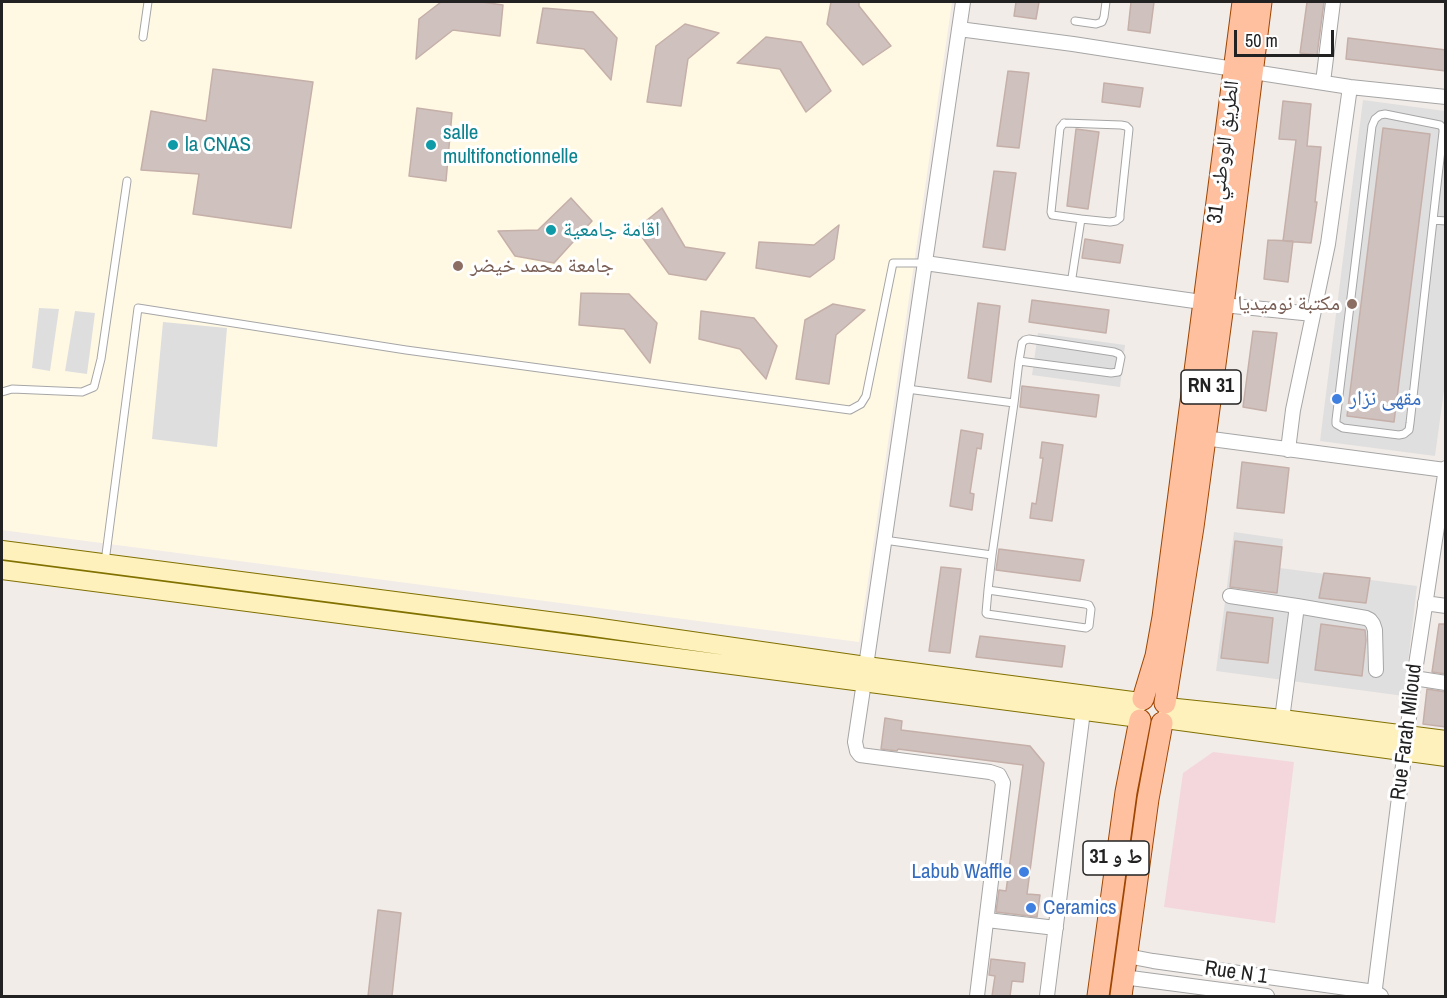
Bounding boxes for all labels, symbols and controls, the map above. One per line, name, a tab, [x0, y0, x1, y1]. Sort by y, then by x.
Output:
scale bar	[1237, 18, 1338, 56]
text: 50 m	[1245, 28, 1278, 53]
street label: الطريق الووطني 31	[1203, 79, 1245, 225]
place label: salle multifonctionnelle	[443, 120, 578, 170]
place label: la CNAS	[185, 132, 251, 158]
marker: la CNAS	[166, 138, 180, 152]
marker: salle multifonctionnelle	[424, 138, 438, 152]
place label: اقامة جامعية	[563, 217, 660, 243]
marker: اقامة جامعية	[544, 223, 558, 237]
place label: جامعة محمد خيضر	[470, 253, 614, 279]
marker: جامعة محمد خيضر	[451, 259, 465, 273]
place label: مكتبة نوميديا	[1238, 291, 1340, 317]
marker: مكتبة نوميديا	[1345, 297, 1359, 311]
road number: RN 31	[1181, 370, 1241, 404]
place label: مقهى نزار	[1349, 386, 1421, 412]
marker: مقهى نزار	[1330, 392, 1344, 406]
street label: Rue Farah Miloud	[1386, 662, 1428, 802]
road number: ط و 31	[1083, 841, 1149, 875]
place label: Labub Waffle	[911, 859, 1012, 885]
marker: Labub Waffle	[1017, 865, 1031, 879]
place label: Ceramics	[1043, 895, 1117, 921]
marker: Ceramics	[1024, 901, 1038, 915]
street label: Rue N 1	[1203, 956, 1269, 990]

